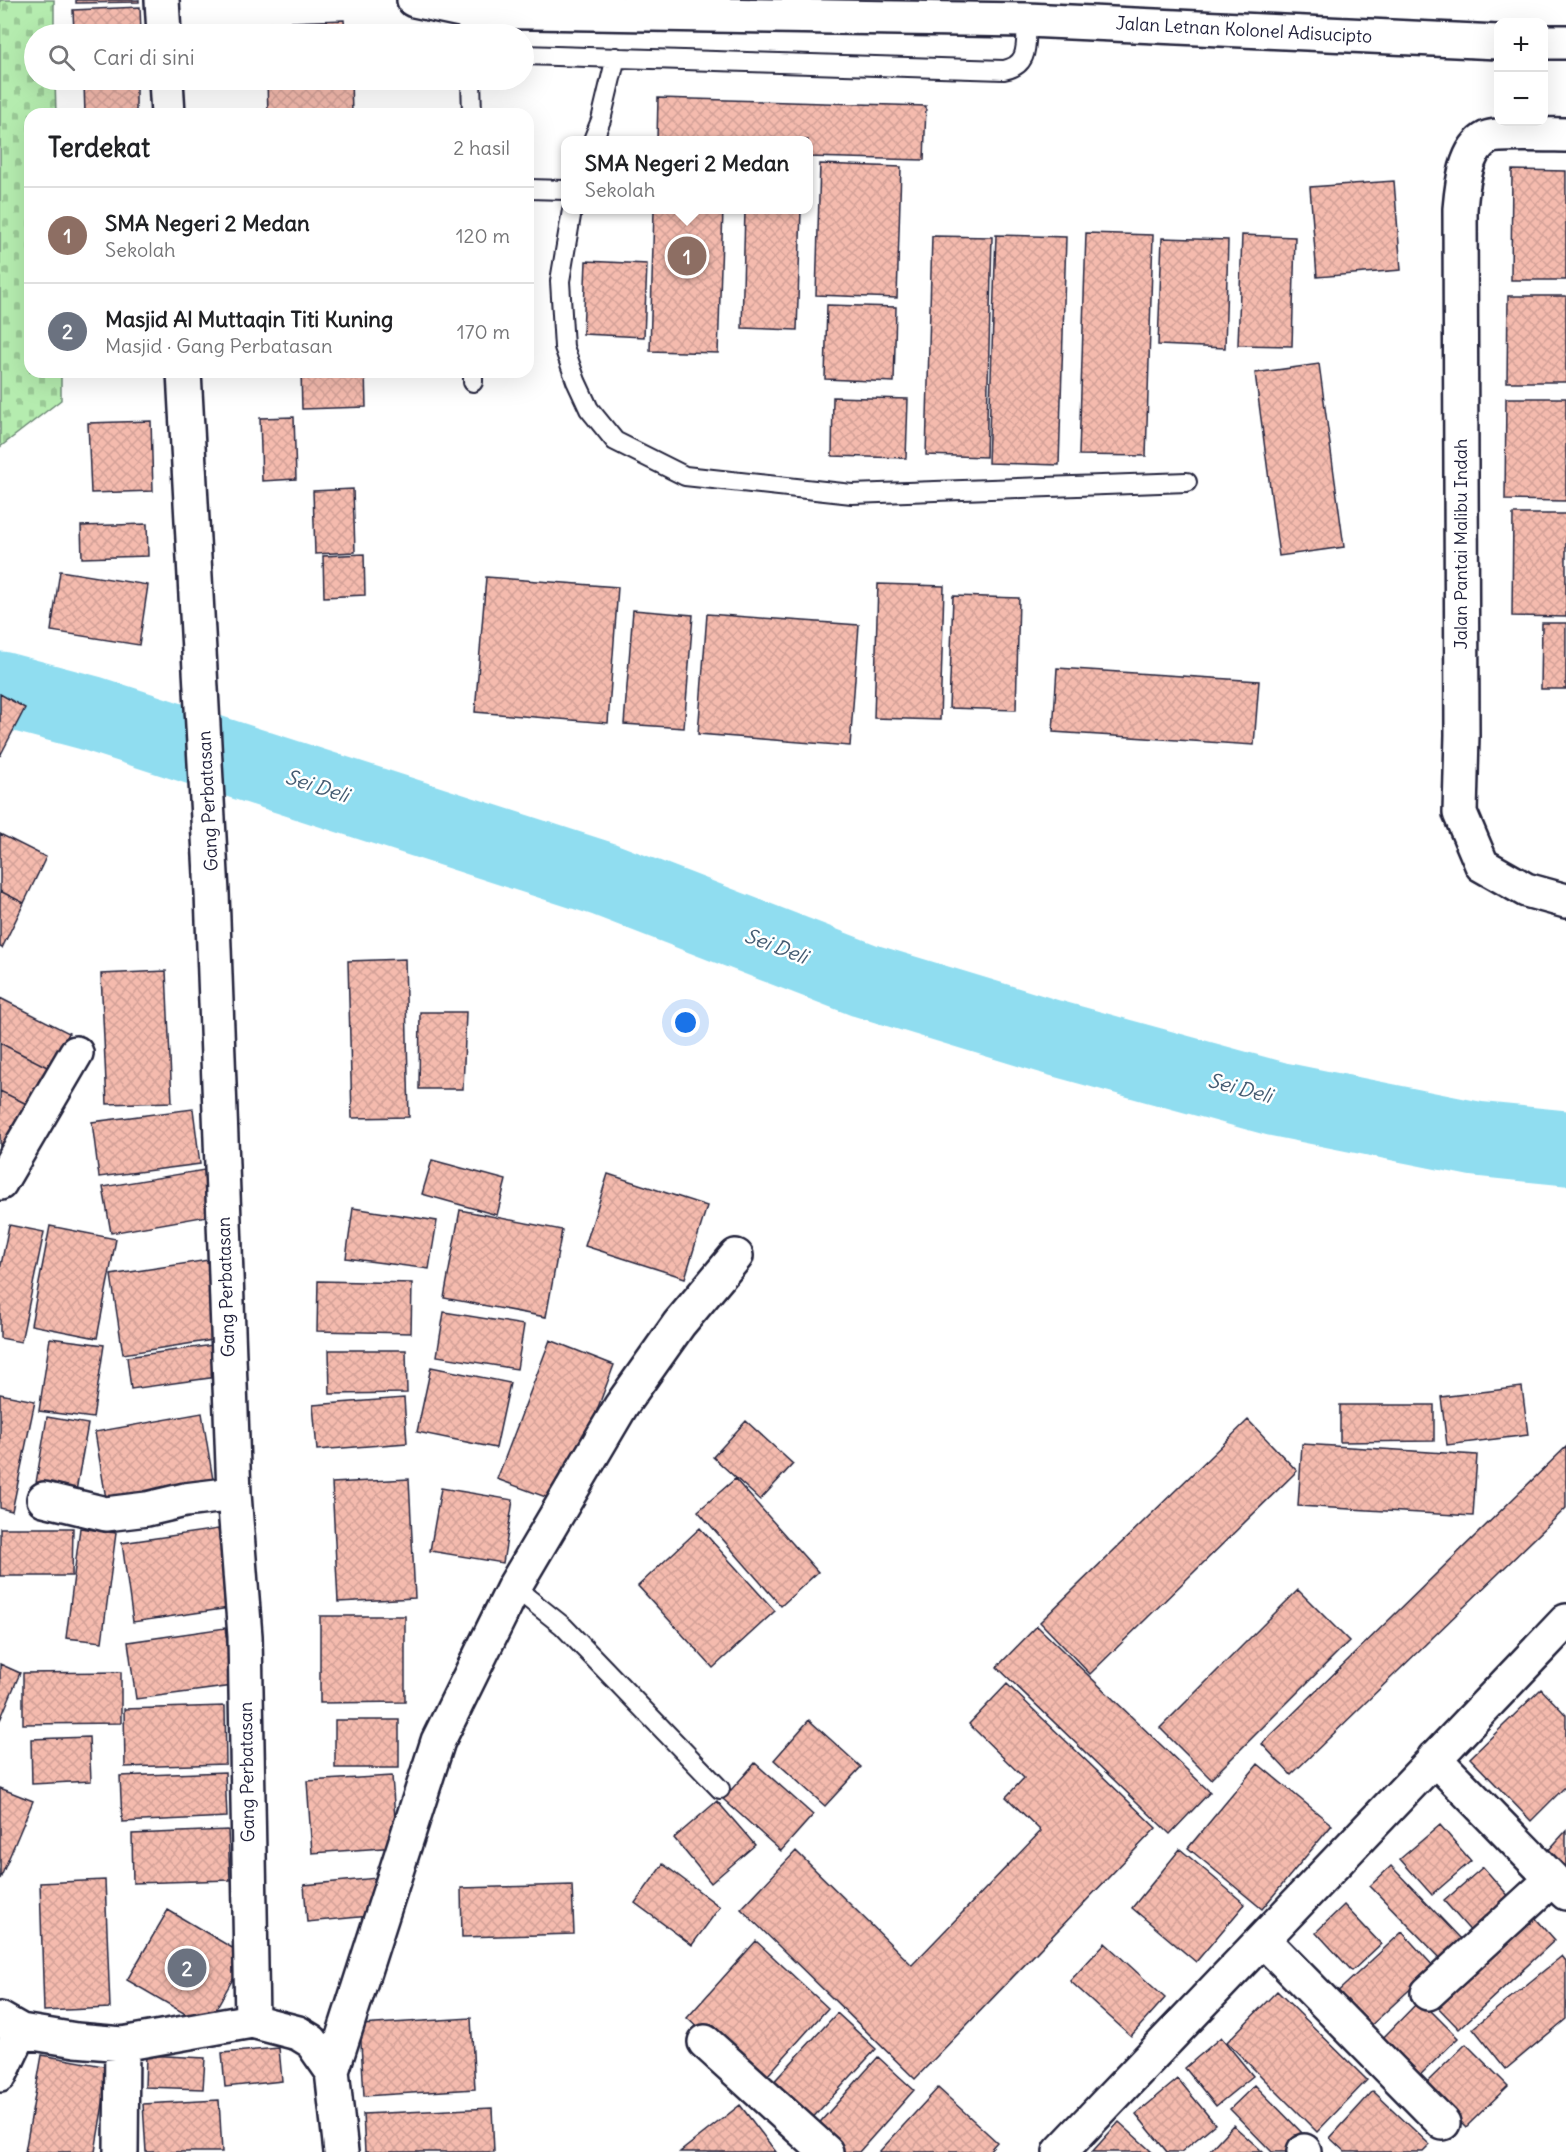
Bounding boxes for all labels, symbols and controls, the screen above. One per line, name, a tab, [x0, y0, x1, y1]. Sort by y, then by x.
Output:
street label: Jalan Letnan Kolonel Adisucipto	[1115, 11, 1373, 48]
map controls	[1494, 18, 1548, 126]
button: +	[1494, 18, 1548, 72]
search box	[24, 24, 534, 90]
icon: search	[45, 41, 78, 74]
text: Cari di sini	[93, 43, 195, 71]
button: −	[1494, 72, 1548, 126]
text: Terdekat	[48, 131, 150, 164]
text: 2 hasil	[453, 135, 510, 160]
popup	[561, 136, 813, 214]
text: SMA Negeri 2 Medan	[585, 149, 789, 177]
text: Sekolah	[585, 177, 655, 202]
text: SMA Negeri 2 Medan	[105, 209, 310, 237]
text: 1	[64, 223, 71, 248]
text: 120 m	[456, 223, 510, 248]
pin: 1	[668, 234, 706, 278]
text: Sekolah	[105, 237, 176, 262]
text: Masjid Al Muttaqin Titi Kuning	[105, 305, 393, 333]
text: 2	[62, 319, 73, 344]
text: 170 m	[457, 319, 510, 344]
text: Masjid · Gang Perbatasan	[105, 333, 333, 358]
street label: Jalan Pantai Malibu Indah	[1449, 439, 1472, 649]
street label: Gang Perbatasan	[192, 730, 223, 872]
water label: Sei Deli	[282, 764, 354, 808]
water label: Sei Deli	[741, 922, 813, 970]
your location	[671, 1008, 700, 1037]
water label: Sei Deli	[1205, 1067, 1277, 1109]
street label: Gang Perbatasan	[212, 1216, 239, 1358]
street label: Gang Perbatasan	[234, 1701, 259, 1843]
pin: 2	[168, 1946, 207, 1990]

